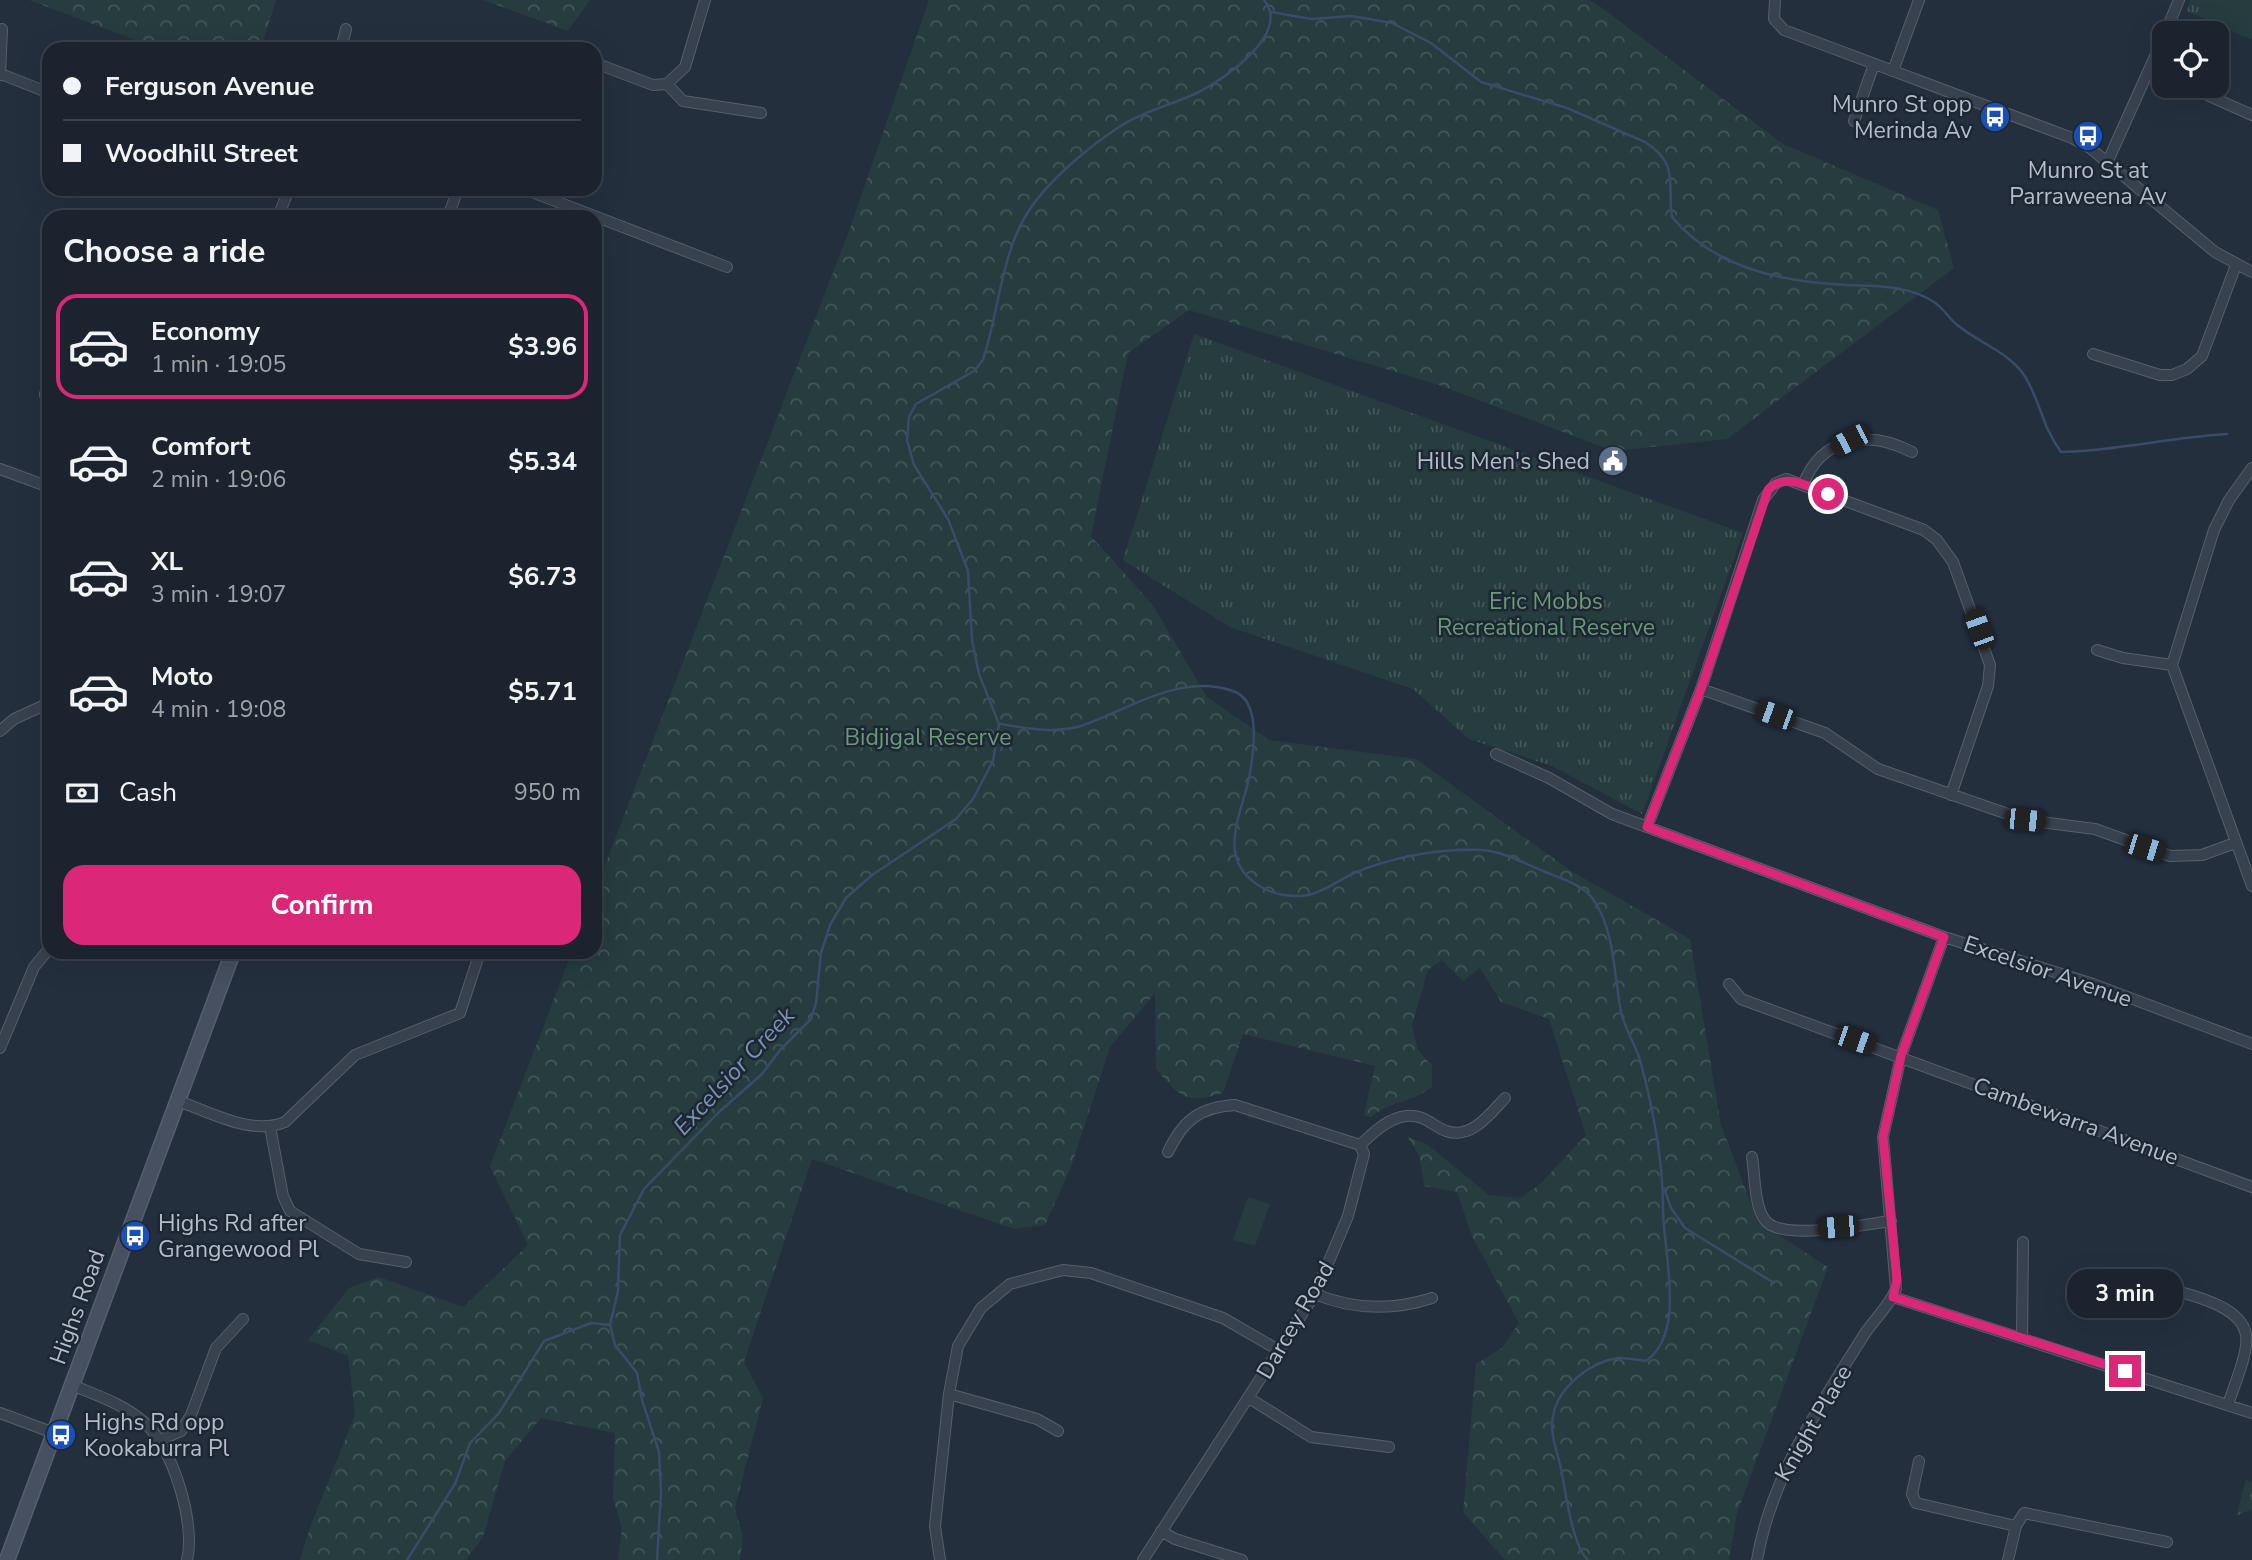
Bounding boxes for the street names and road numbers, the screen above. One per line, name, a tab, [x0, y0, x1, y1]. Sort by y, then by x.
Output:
street label: Excelsior Avenue	[1959, 928, 2136, 1015]
street label: Cambewarra Avenue	[1969, 1070, 2183, 1173]
street label: Highs Road	[42, 1246, 113, 1369]
street label: Darcey Road	[1249, 1256, 1342, 1385]
street label: Knight Place	[1768, 1359, 1859, 1487]

